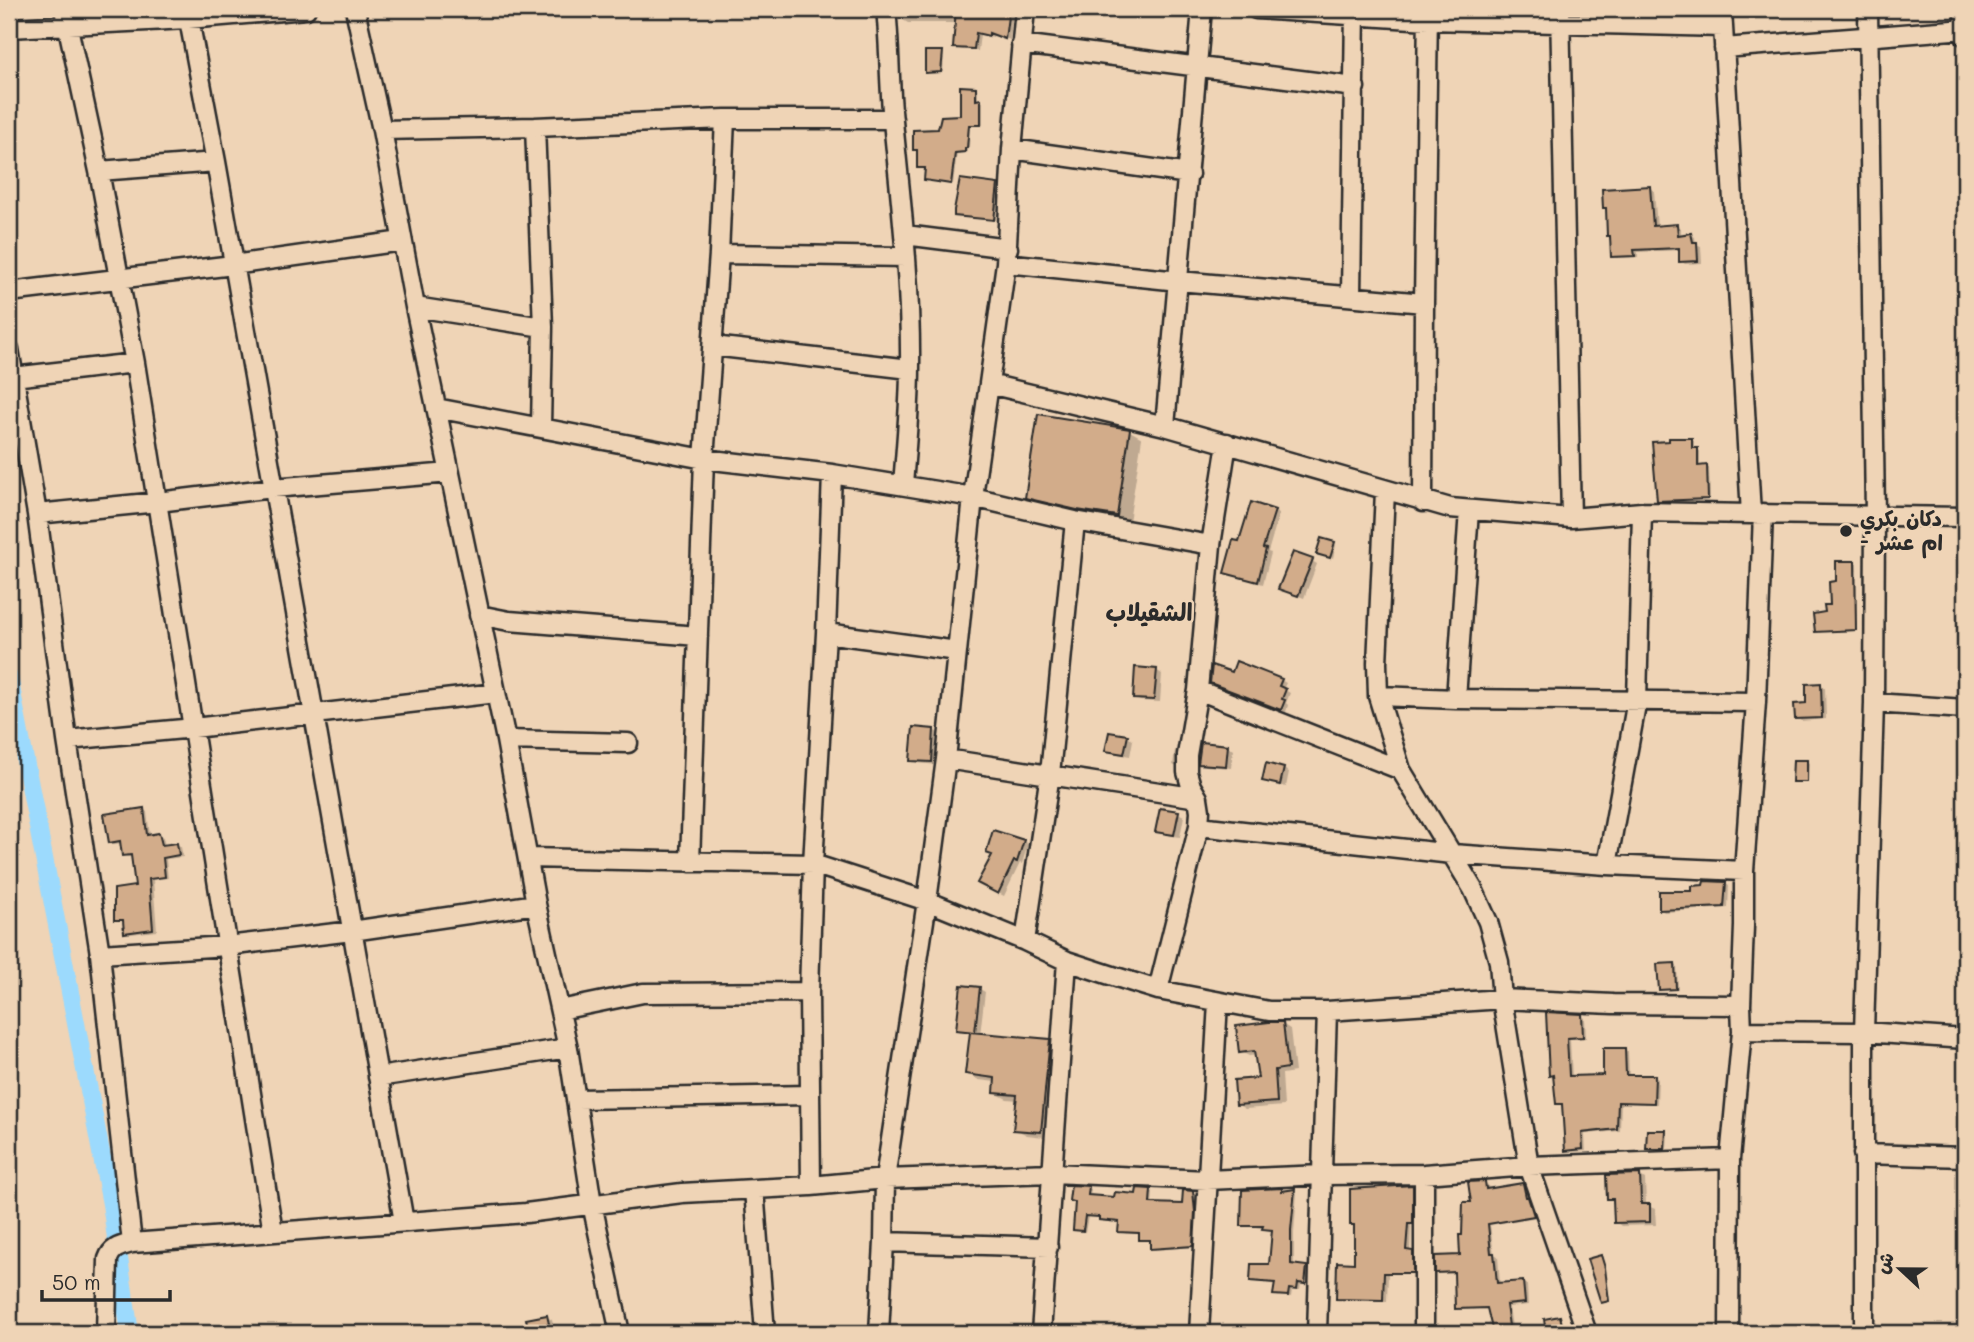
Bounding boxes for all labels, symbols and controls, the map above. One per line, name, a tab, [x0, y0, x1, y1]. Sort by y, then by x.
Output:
place label: دكان بكري - ام عشر	[1860, 504, 1943, 559]
marker: دكان بكري - ام عشر	[1838, 523, 1854, 539]
district label: الشقيلاب	[1105, 596, 1193, 627]
north arrow	[1866, 1234, 1936, 1304]
text: ش	[1868, 1248, 1899, 1277]
scale bar	[42, 1258, 170, 1302]
text: 50 m	[52, 1268, 101, 1295]

